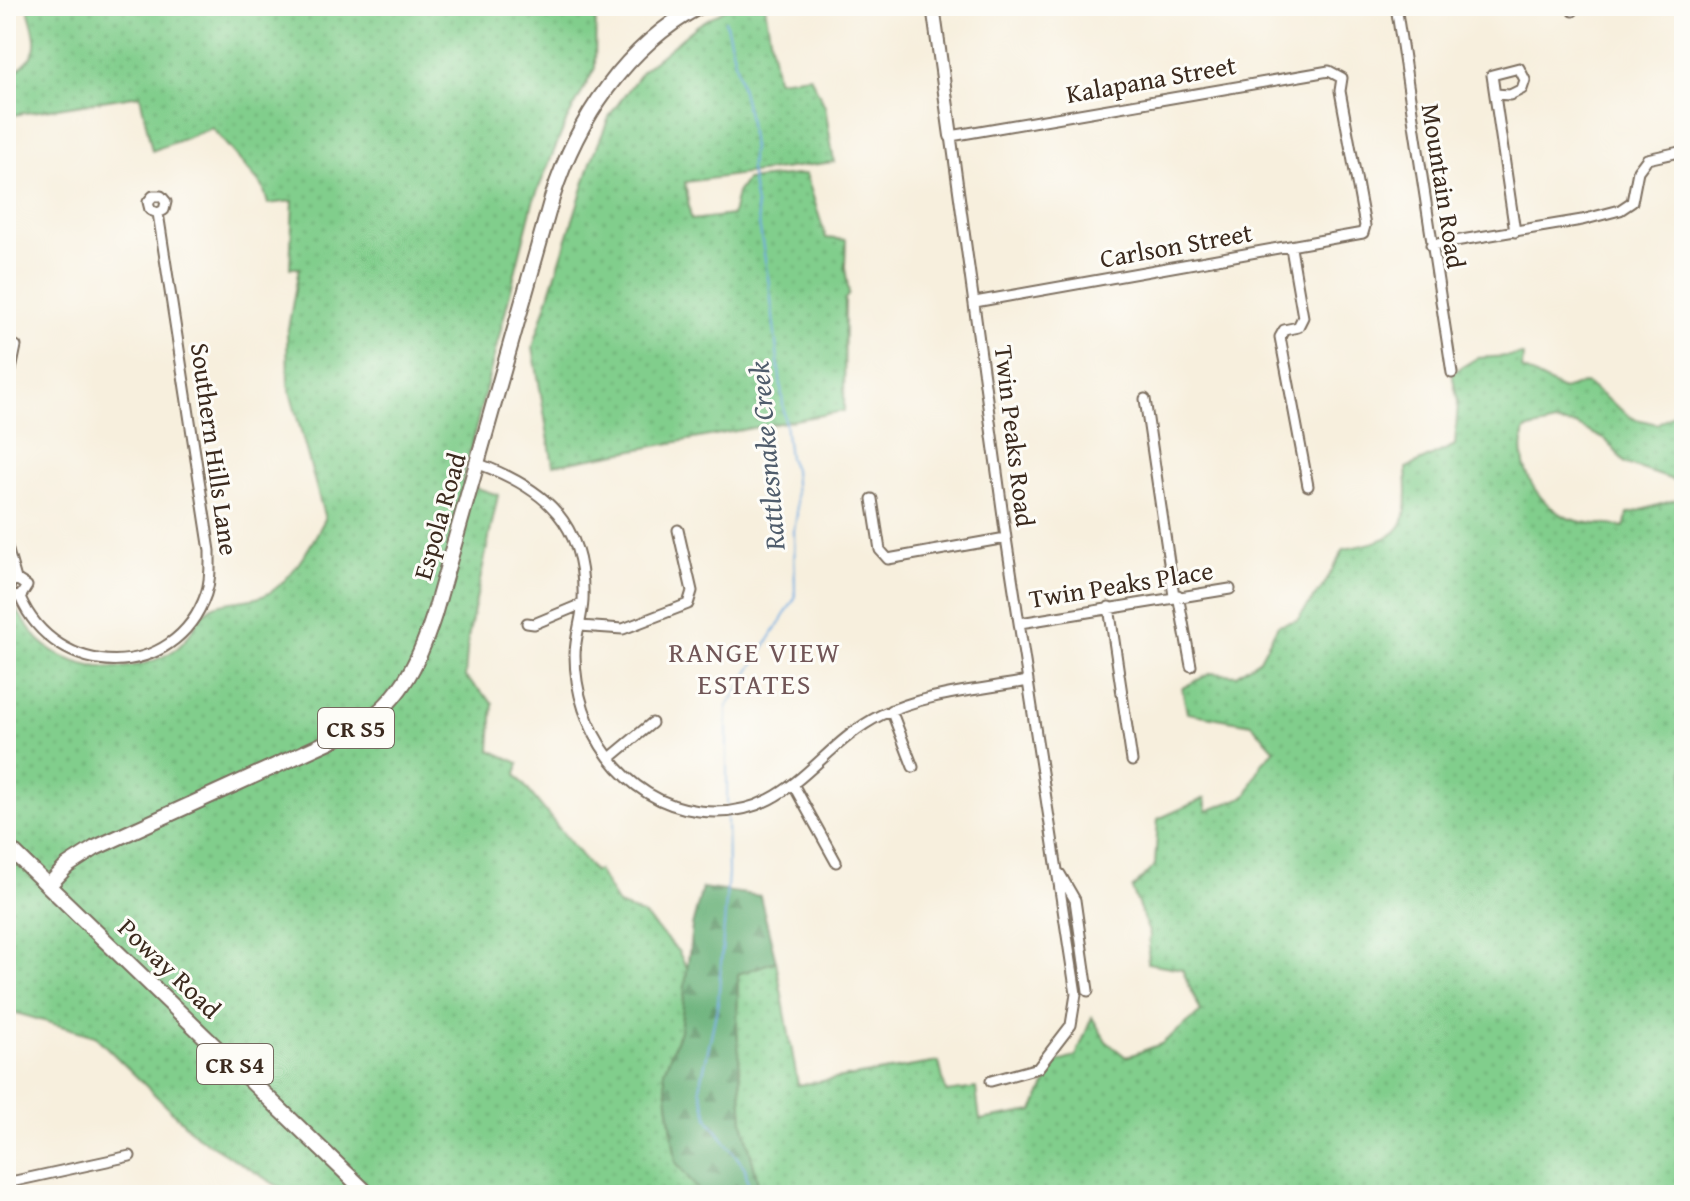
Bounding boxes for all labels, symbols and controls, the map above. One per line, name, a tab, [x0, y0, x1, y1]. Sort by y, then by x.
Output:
street label: Kalapana Street	[1063, 45, 1239, 113]
street label: Mountain Road	[1412, 101, 1476, 272]
street label: Carlson Street	[1097, 212, 1255, 278]
street label: Southern Hills Lane	[181, 340, 249, 558]
street label: Twin Peaks Road	[985, 343, 1046, 529]
water label: Rattlesnake Creek	[737, 360, 795, 553]
street label: Espola Road	[402, 448, 476, 584]
street label: Twin Peaks Place	[1026, 550, 1216, 618]
district label: RANGE VIEW ESTATES	[668, 631, 842, 704]
road number: CR S5	[318, 708, 394, 748]
street label: Poway Road	[110, 909, 230, 1027]
road number: CR S4	[197, 1044, 273, 1084]

